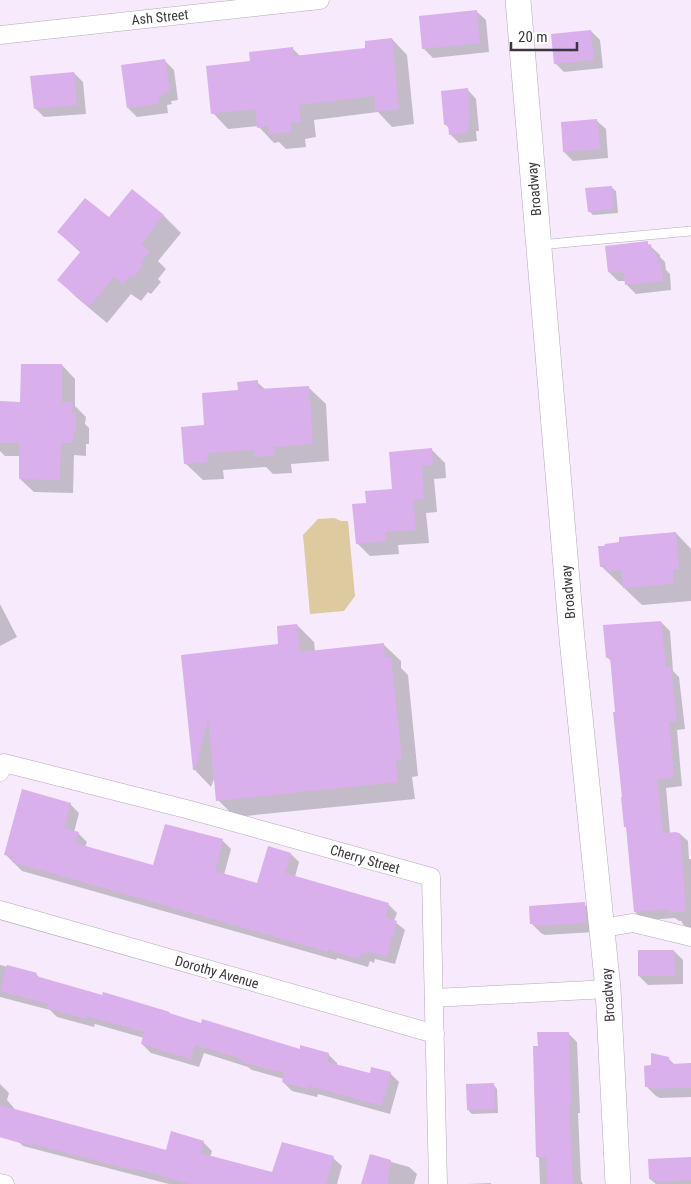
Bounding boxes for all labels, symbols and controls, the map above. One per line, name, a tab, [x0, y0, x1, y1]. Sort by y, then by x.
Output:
street label: Ash Street	[131, 6, 189, 28]
scale bar	[511, 20, 577, 52]
text: 20 m	[518, 28, 548, 46]
street label: Broadway	[524, 161, 544, 217]
street label: Broadway	[558, 564, 578, 620]
street label: Cherry Street	[328, 841, 402, 877]
street label: Dorothy Avenue	[173, 952, 261, 992]
street label: Broadway	[598, 967, 618, 1022]

